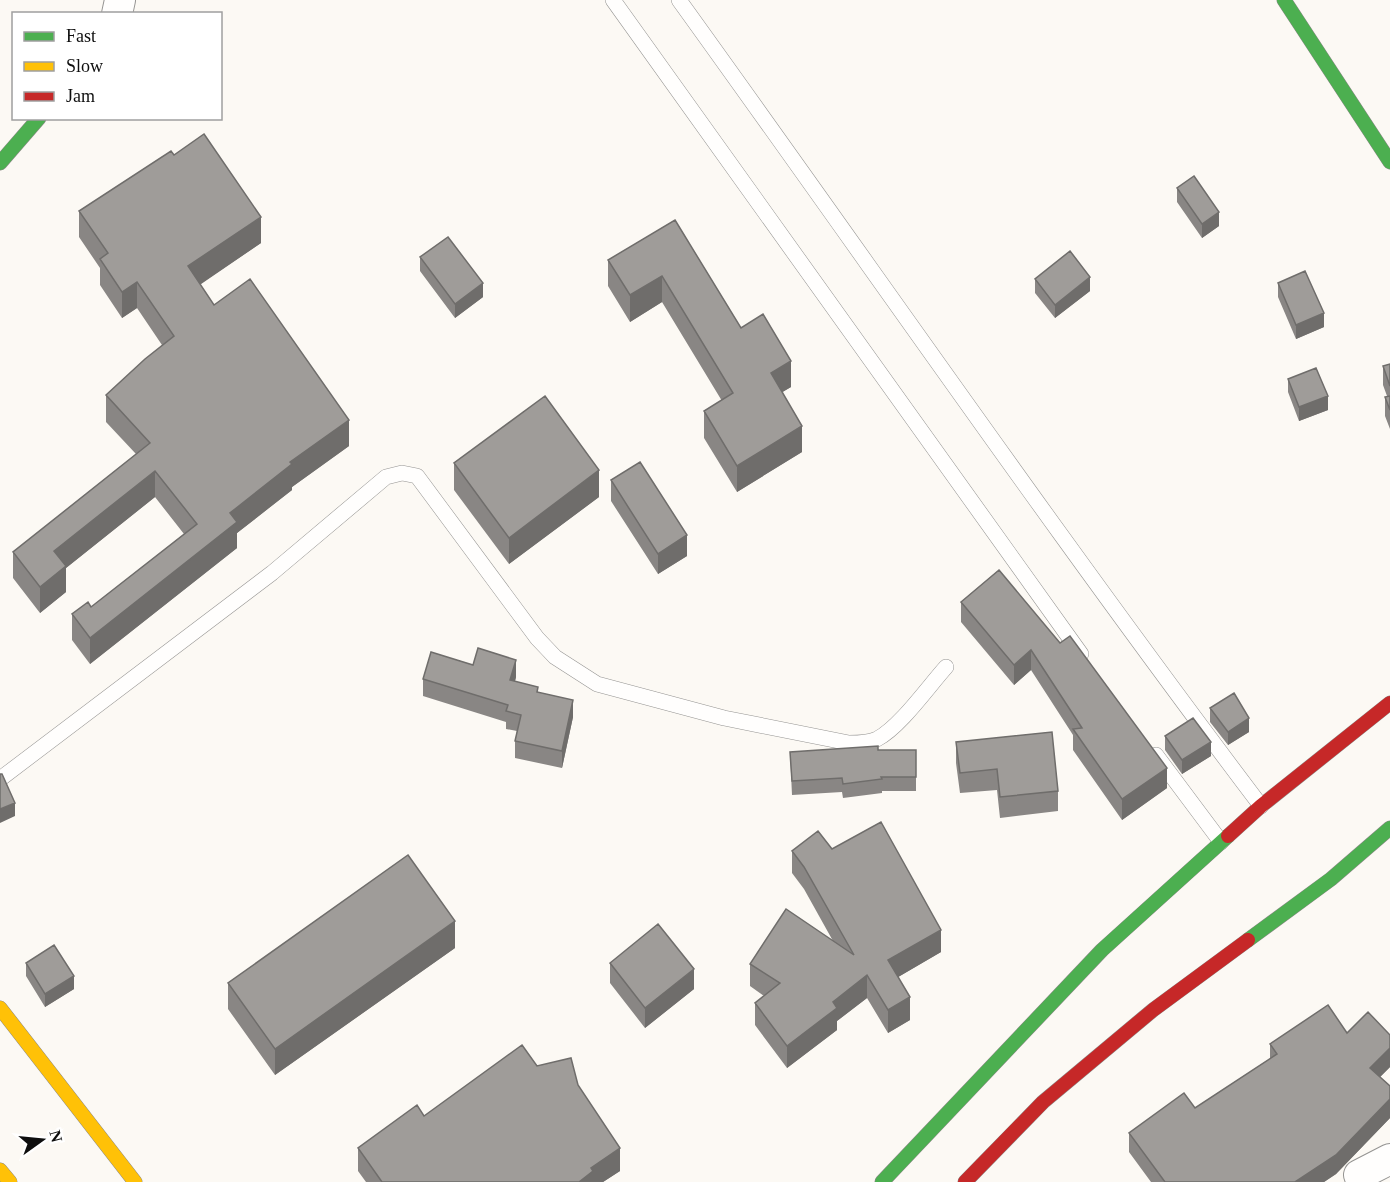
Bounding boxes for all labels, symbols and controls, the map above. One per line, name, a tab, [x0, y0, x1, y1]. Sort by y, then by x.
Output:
legend	[12, 12, 222, 120]
text: Fast	[66, 26, 96, 46]
text: Slow	[66, 56, 103, 76]
text: Jam	[66, 86, 95, 106]
north arrow	[12, 1110, 72, 1170]
text: N	[46, 1128, 66, 1144]

